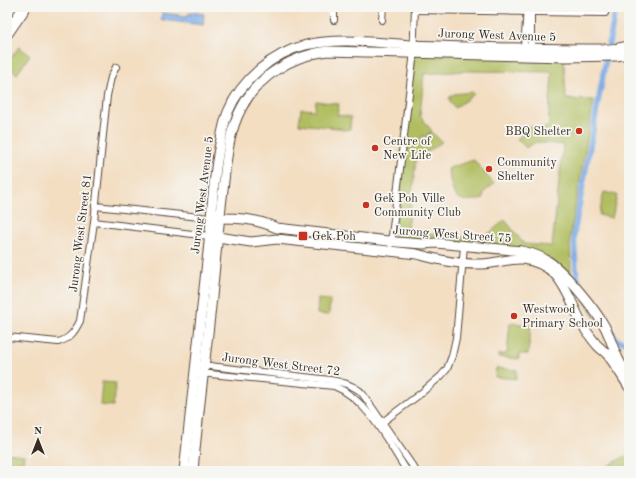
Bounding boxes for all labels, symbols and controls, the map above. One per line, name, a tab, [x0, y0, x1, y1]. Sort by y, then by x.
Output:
street label: Jurong West Avenue 5	[438, 27, 556, 44]
place label: BBQ Shelter	[505, 126, 571, 138]
marker: BBQ Shelter	[574, 126, 584, 136]
street label: Jurong West Avenue 5	[189, 135, 216, 255]
place label: Centre of New Life	[383, 136, 432, 162]
marker: Centre of New Life	[370, 143, 380, 153]
place label: Community Shelter	[497, 157, 557, 183]
marker: Community Shelter	[484, 164, 494, 174]
street label: Jurong West Street 81	[68, 173, 94, 293]
place label: Gek Poh Ville Community Club	[374, 193, 461, 219]
marker: Gek Poh Ville Community Club	[361, 200, 371, 210]
street label: Jurong West Street 75	[392, 224, 512, 245]
marker: Gek Poh	[297, 230, 309, 242]
place label: Gek Poh	[312, 231, 356, 243]
place label: Westwood Primary School	[522, 304, 603, 330]
marker: Westwood Primary School	[509, 311, 519, 321]
street label: Jurong West Street 72	[221, 352, 341, 378]
north arrow	[18, 420, 58, 460]
text: N	[34, 426, 43, 437]

